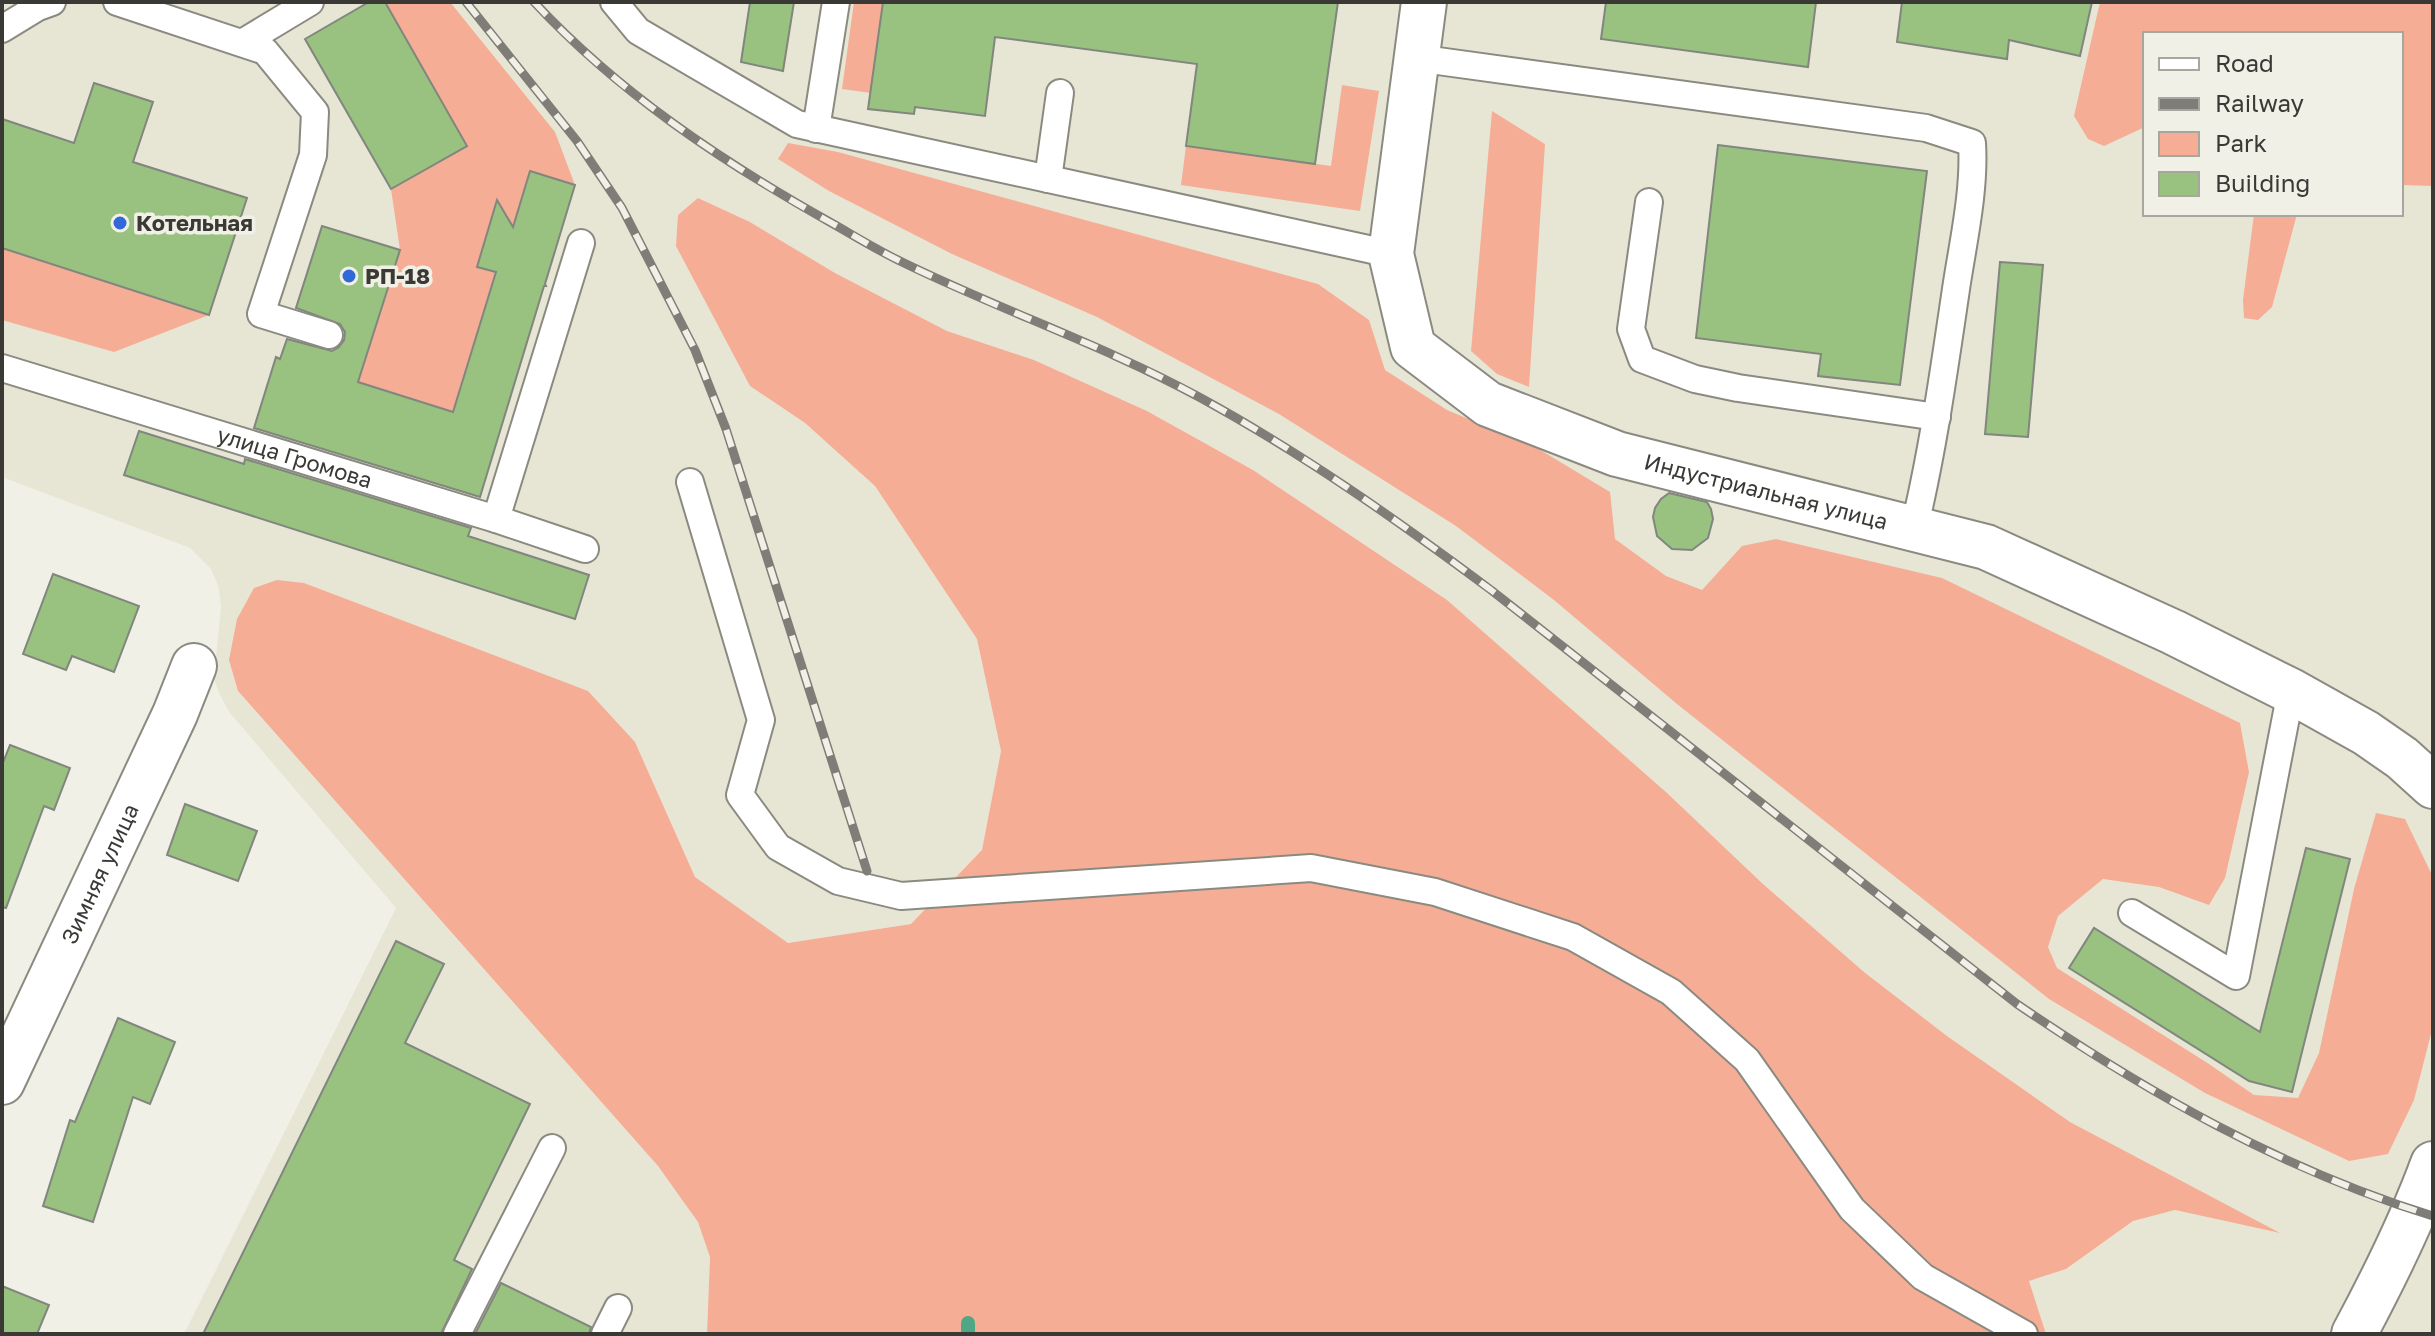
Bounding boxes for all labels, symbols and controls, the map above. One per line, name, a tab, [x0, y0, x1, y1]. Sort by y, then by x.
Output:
legend	[2143, 32, 2403, 216]
text: Road	[2215, 48, 2274, 77]
text: Railway	[2215, 88, 2304, 117]
text: Park	[2215, 128, 2267, 157]
text: Building	[2215, 168, 2310, 197]
place label: Котельная	[136, 209, 253, 236]
marker: Котельная	[111, 214, 129, 232]
place label: РП-18	[365, 262, 430, 289]
marker: РП-18	[340, 267, 358, 285]
street label: улица Громова	[214, 421, 376, 493]
street label: Индустриальная улица	[1642, 447, 1891, 535]
street label: Зимняя улица	[55, 799, 144, 948]

